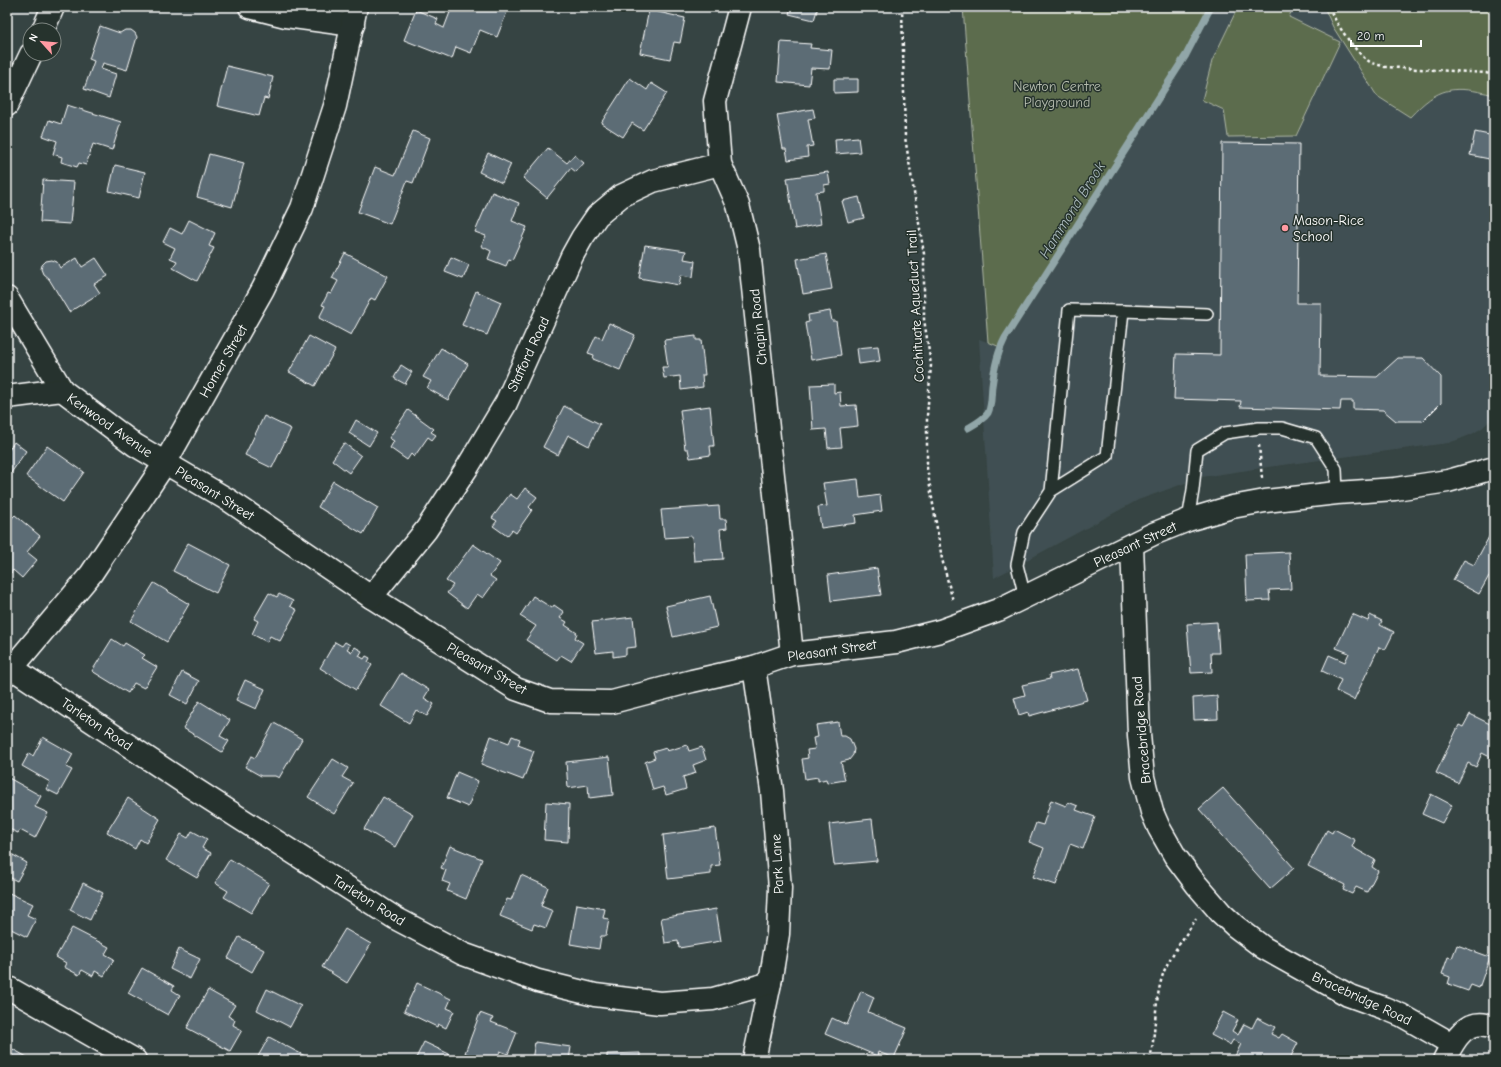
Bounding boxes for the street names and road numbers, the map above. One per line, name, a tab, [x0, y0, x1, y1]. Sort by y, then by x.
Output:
street label: Cochituate Aqueduct Trail	[903, 229, 928, 383]
street label: Chapin Road	[746, 288, 771, 366]
street label: Stafford Road	[504, 314, 553, 395]
street label: Homer Street	[196, 321, 252, 401]
street label: Kenwood Avenue	[64, 390, 156, 461]
street label: Pleasant Street	[172, 462, 258, 525]
street label: Pleasant Street	[1091, 517, 1180, 571]
street label: Pleasant Street	[787, 636, 879, 665]
street label: Pleasant Street	[444, 639, 531, 699]
street label: Bracebridge Road	[1128, 675, 1155, 784]
street label: Tarleton Road	[58, 694, 136, 755]
street label: Park Lane	[767, 833, 788, 894]
street label: Tarleton Road	[329, 871, 408, 929]
street label: Bracebridge Road	[1309, 968, 1414, 1029]

